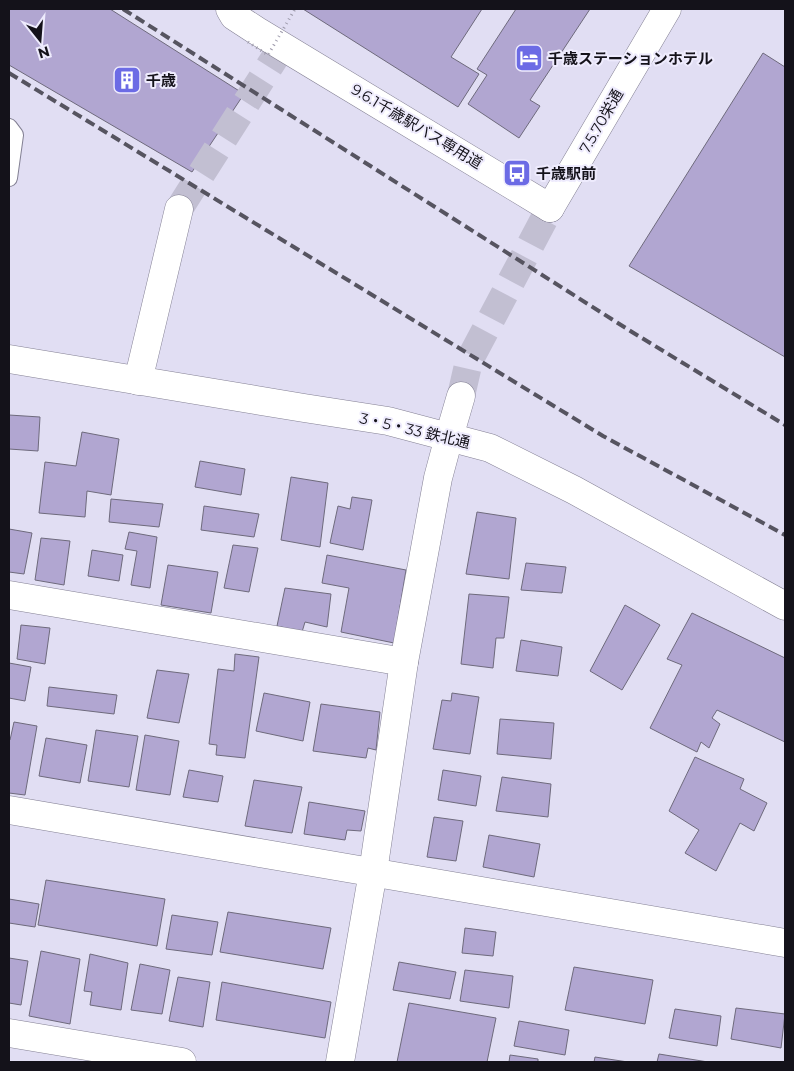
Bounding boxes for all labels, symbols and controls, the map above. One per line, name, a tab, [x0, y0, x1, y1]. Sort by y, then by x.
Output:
north arrow	[15, 15, 65, 65]
text: N	[36, 42, 52, 63]
hotel icon: 千歳ステーションホテル	[514, 43, 544, 73]
place label: 千歳ステーションホテル	[548, 49, 713, 68]
building icon: 千歳	[112, 65, 142, 95]
place label: 千歳	[146, 71, 176, 90]
street label: 9.6.1千歳駅バス専用道	[348, 79, 486, 173]
street label: 7.5.70栄通	[575, 85, 627, 157]
bus stop icon: 千歳駅前	[502, 158, 532, 188]
place label: 千歳駅前	[536, 164, 596, 183]
street label: 3・5・33 鉄北通	[358, 408, 472, 452]

